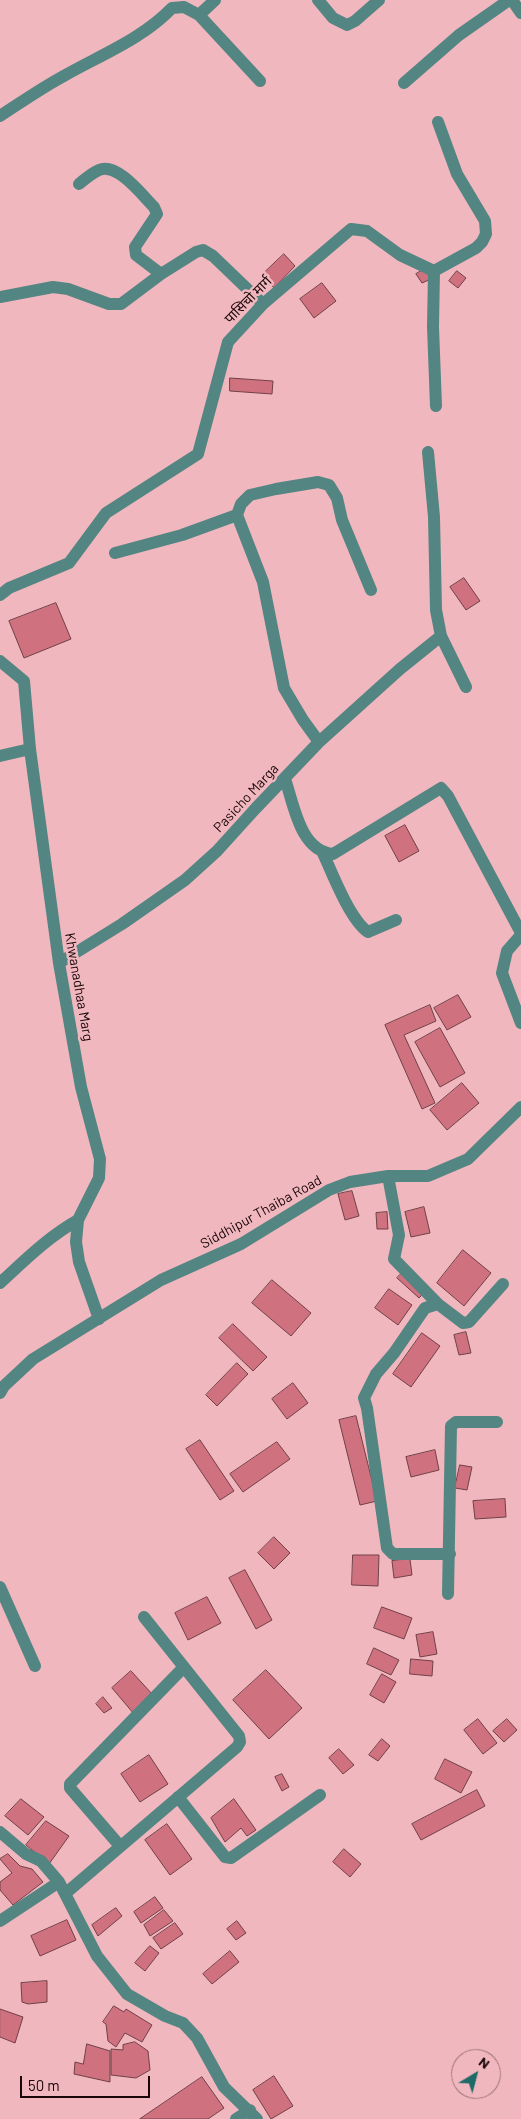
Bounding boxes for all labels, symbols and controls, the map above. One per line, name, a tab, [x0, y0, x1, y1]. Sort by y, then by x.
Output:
street label: पासिचो मार्ग	[221, 273, 275, 327]
street label: Pasicho Marga	[210, 760, 282, 836]
street label: Khwanadhaa Marg	[61, 932, 97, 1042]
street label: Siddhipur Thaiba Road	[197, 1172, 325, 1252]
north arrow	[451, 2049, 501, 2099]
text: N	[476, 2053, 494, 2072]
scale bar	[22, 2066, 152, 2098]
text: 50 m	[28, 2076, 60, 2094]

